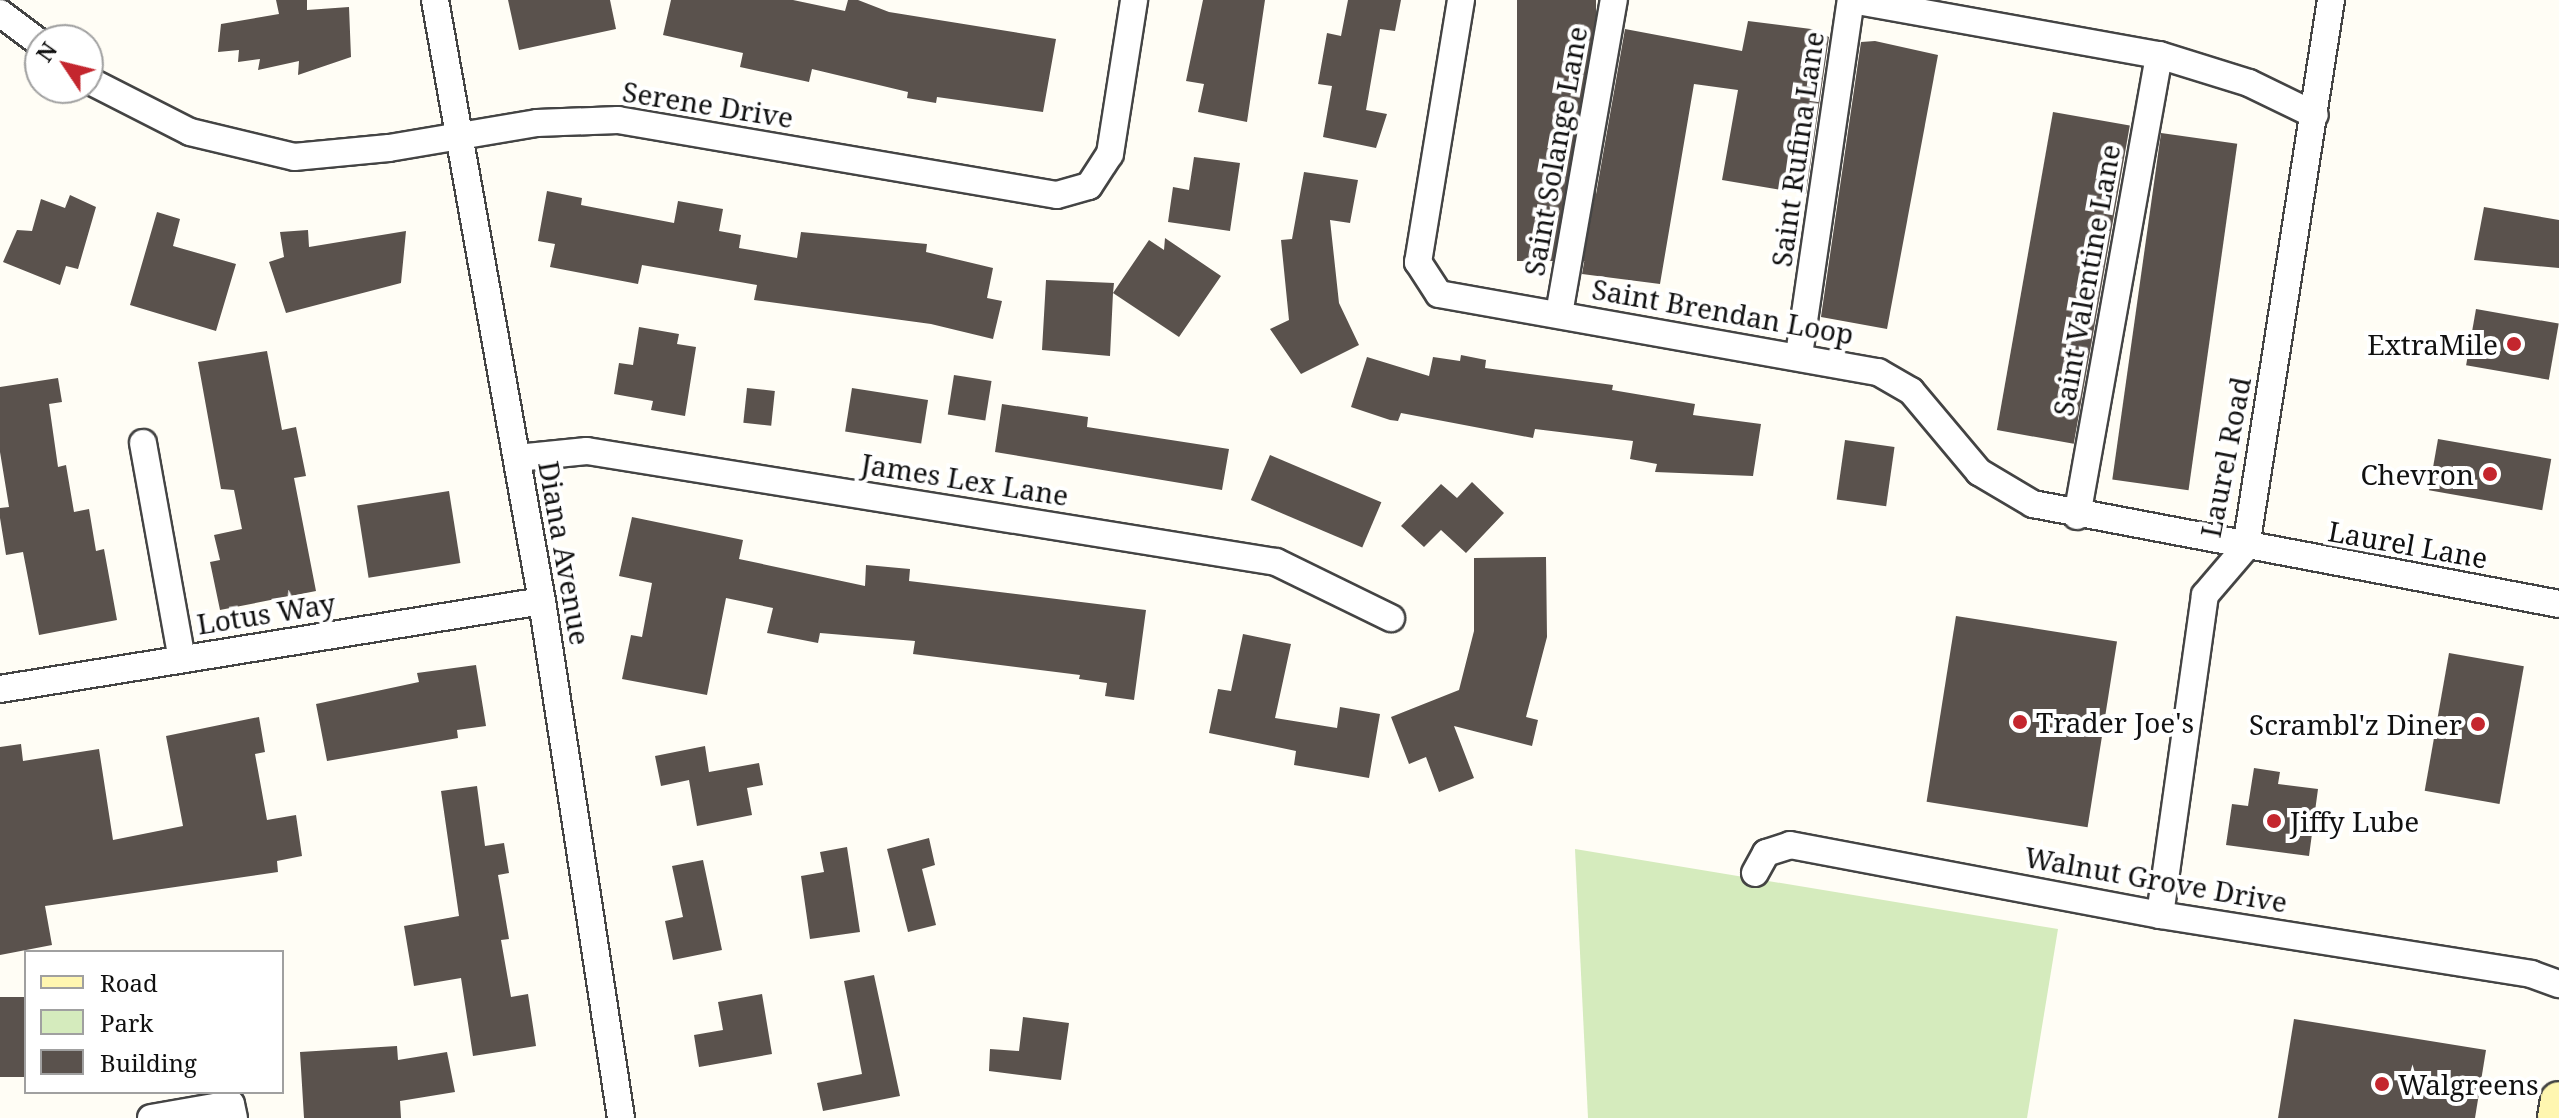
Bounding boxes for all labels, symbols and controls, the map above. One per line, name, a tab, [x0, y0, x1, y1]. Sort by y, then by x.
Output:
north arrow	[24, 24, 104, 104]
street label: Saint Solange Lane	[1517, 24, 1593, 278]
street label: Saint Rufina Lane	[1764, 29, 1830, 269]
text: N	[29, 36, 63, 67]
street label: Serene Drive	[620, 74, 796, 134]
street label: Saint Valentine Lane	[2046, 142, 2126, 418]
street label: Saint Brendan Loop	[1590, 271, 1856, 351]
place label: ExtraMile	[2367, 327, 2498, 361]
marker: ExtraMile	[2505, 335, 2523, 353]
street label: Laurel Road	[2193, 374, 2257, 540]
street label: James Lex Lane	[859, 446, 1071, 512]
place label: Chevron	[2360, 457, 2474, 491]
street label: Diana Avenue	[532, 458, 598, 648]
marker: Chevron	[2481, 465, 2499, 483]
street label: Laurel Lane	[2326, 513, 2490, 575]
street label: Lotus Way	[194, 585, 338, 641]
place label: Trader Joe's	[2036, 705, 2194, 739]
place label: Scrambl'z Diner	[2249, 707, 2462, 741]
marker: Trader Joe's	[2011, 713, 2029, 731]
marker: Scrambl'z Diner	[2469, 715, 2487, 733]
place label: Jiffy Lube	[2290, 804, 2419, 838]
marker: Jiffy Lube	[2265, 812, 2283, 830]
street label: Walnut Grove Drive	[2022, 839, 2290, 919]
legend	[24, 950, 284, 1094]
text: Road	[100, 966, 158, 999]
text: Park	[100, 1006, 153, 1039]
text: Building	[100, 1046, 197, 1079]
place label: Walgreens	[2398, 1067, 2539, 1101]
marker: Walgreens	[2373, 1075, 2391, 1093]

